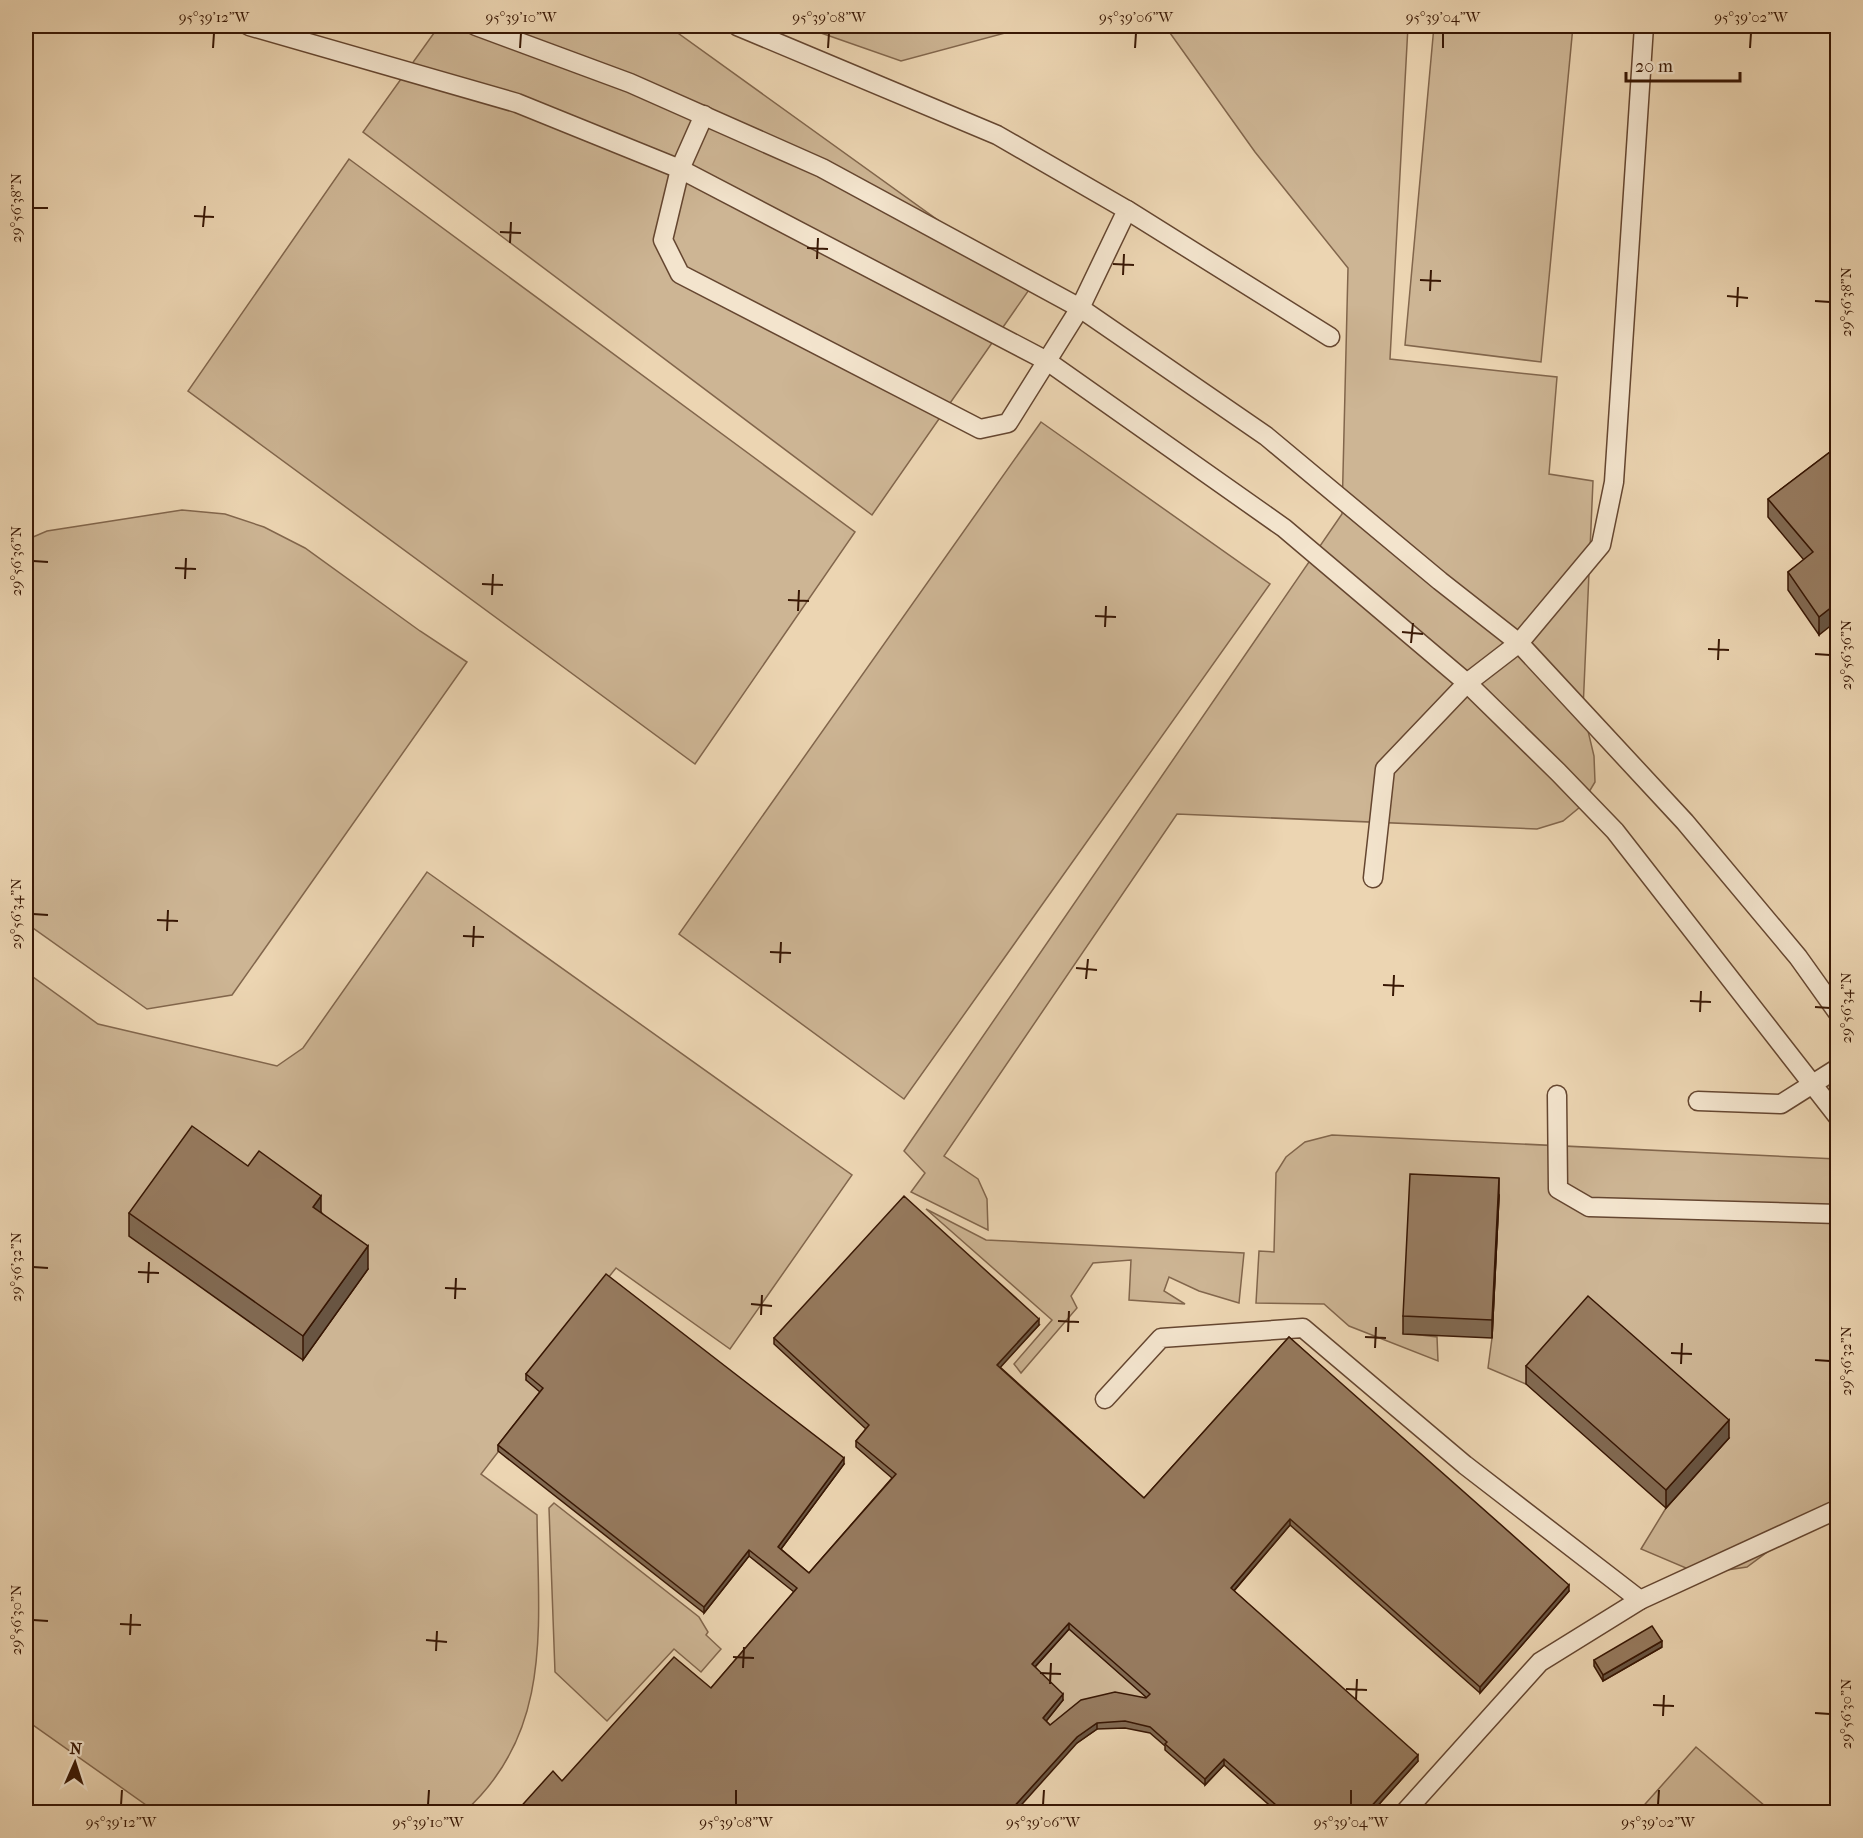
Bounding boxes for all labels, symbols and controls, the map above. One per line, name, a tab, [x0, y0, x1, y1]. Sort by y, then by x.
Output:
text: 95°39'12"W	[179, 8, 251, 26]
text: 95°39'10"W	[485, 8, 558, 26]
text: 95°39'08"W	[792, 8, 867, 26]
text: 95°39'06"W	[1099, 8, 1174, 26]
text: 95°39'04"W	[1406, 8, 1482, 26]
text: 95°39'02"W	[1714, 8, 1789, 26]
scale bar	[1626, 45, 1740, 83]
text: 20 m	[1635, 56, 1673, 77]
text: 29°56'38"N	[7, 173, 25, 243]
text: 29°56'38"N	[1837, 267, 1855, 337]
text: 29°56'36"N	[7, 525, 25, 596]
text: 29°56'36"N	[1837, 619, 1855, 690]
text: 29°56'34"N	[7, 878, 25, 950]
text: 29°56'34"N	[1837, 972, 1855, 1044]
text: 29°56'32"N	[7, 1231, 25, 1302]
text: 29°56'32"N	[1837, 1325, 1855, 1396]
text: 29°56'30"N	[7, 1584, 25, 1655]
text: 29°56'30"N	[1837, 1678, 1855, 1749]
north arrow	[45, 1733, 105, 1793]
text: N	[69, 1739, 83, 1758]
text: 95°39'12"W	[86, 1813, 158, 1831]
text: 95°39'10"W	[392, 1813, 465, 1831]
text: 95°39'08"W	[699, 1813, 774, 1831]
text: 95°39'06"W	[1006, 1813, 1081, 1831]
text: 95°39'04"W	[1314, 1813, 1390, 1831]
text: 95°39'02"W	[1621, 1813, 1696, 1831]

